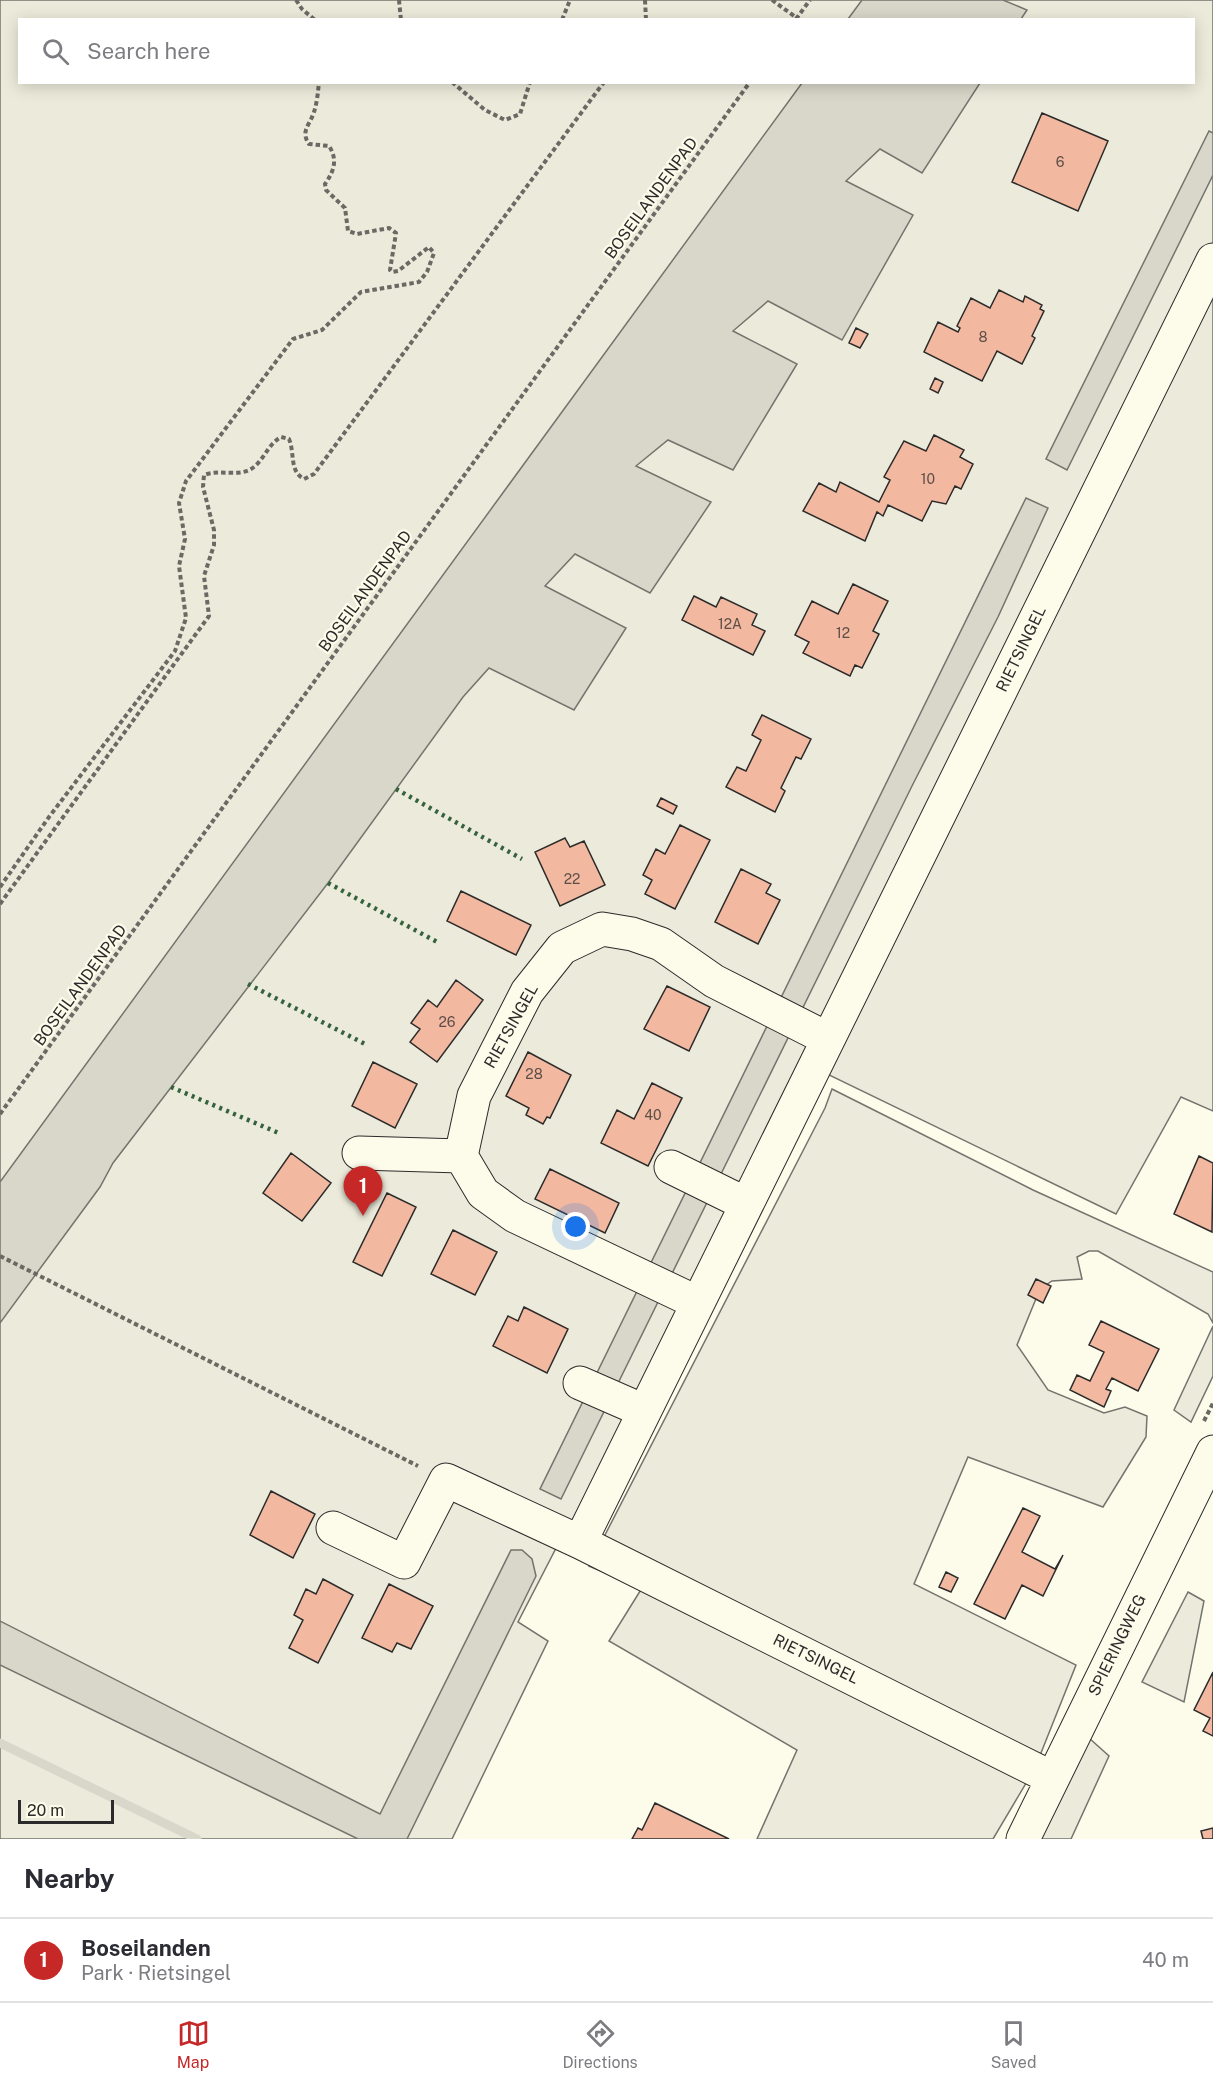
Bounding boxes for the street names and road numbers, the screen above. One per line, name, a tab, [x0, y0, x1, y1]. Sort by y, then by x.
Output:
street label: BOSEILANDENPAD	[601, 134, 701, 262]
street label: BOSEILANDENPAD	[315, 527, 415, 655]
street label: RIETSINGEL	[992, 603, 1050, 695]
street label: BOSEILANDENPAD	[30, 921, 130, 1049]
street label: RIETSINGEL	[480, 981, 542, 1071]
street label: SPIERINGWEG	[1084, 1591, 1150, 1699]
street label: RIETSINGEL	[770, 1630, 862, 1688]

